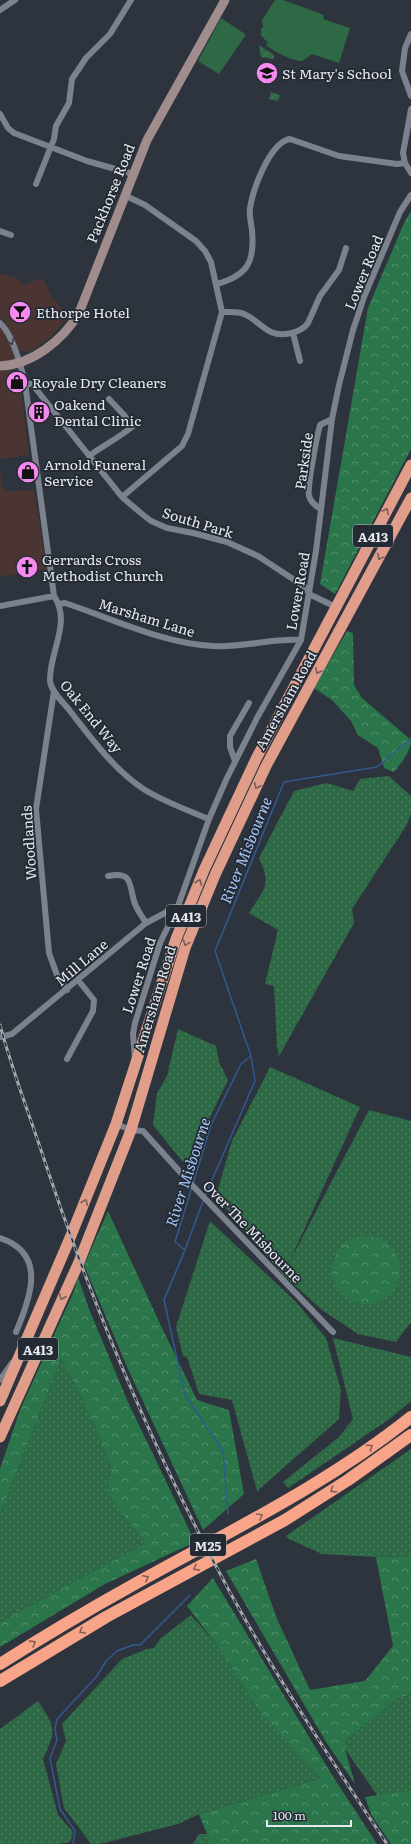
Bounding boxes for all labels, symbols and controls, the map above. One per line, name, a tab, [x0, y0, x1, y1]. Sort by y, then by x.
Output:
school or university icon: St Mary's School	[254, 60, 280, 86]
place label: St Mary's School	[282, 63, 392, 83]
street label: Packhorse Road	[81, 140, 139, 246]
street label: Lower Road	[339, 231, 387, 313]
bar icon: Ethorpe Hotel	[7, 299, 33, 325]
place label: Ethorpe Hotel	[36, 302, 130, 322]
one-way arrow	[6, 338, 14, 346]
shop icon: Royale Dry Cleaners	[4, 369, 30, 395]
place label: Royale Dry Cleaners	[32, 372, 166, 392]
place label: Oakend Dental Clinic	[54, 394, 141, 430]
building icon: Oakend Dental Clinic	[26, 399, 52, 425]
street label: Parkside	[289, 431, 317, 491]
place label: Arnold Funeral Service	[44, 454, 146, 490]
shop icon: Arnold Funeral Service	[15, 459, 41, 485]
street label: South Park	[160, 502, 236, 542]
one-way arrow	[381, 507, 389, 515]
road number: A413	[353, 525, 393, 547]
place label: Gerrards Cross Methodist Church	[42, 549, 164, 585]
street label: Lower Road	[280, 550, 314, 632]
one-way arrow	[377, 553, 384, 560]
church icon: Gerrards Cross Methodist Church	[14, 554, 40, 580]
street label: Marsham Lane	[96, 593, 198, 641]
street label: Amersham Road	[249, 646, 321, 753]
one-way arrow	[315, 667, 323, 675]
street label: Oak End Way	[56, 675, 128, 758]
one-way arrow	[254, 782, 262, 789]
water label: River Misbourne	[213, 793, 277, 907]
street label: Woodlands	[15, 805, 41, 881]
one-way arrow	[194, 879, 202, 887]
road number: A413	[166, 905, 206, 927]
street label: Mill Lane	[50, 934, 112, 990]
street label: Lower Road	[116, 934, 160, 1016]
one-way arrow	[183, 939, 191, 946]
street label: Amersham Road	[128, 943, 180, 1055]
water label: River Misbourne	[159, 1114, 215, 1230]
street label: Over The Misbourne	[199, 1175, 307, 1287]
one-way arrow	[80, 1199, 88, 1206]
one-way arrow	[59, 1293, 67, 1301]
road number: A413	[18, 1338, 58, 1360]
one-way arrow	[366, 1444, 373, 1452]
one-way arrow	[330, 1485, 337, 1493]
one-way arrow	[256, 1514, 263, 1521]
road number: M25	[190, 1534, 226, 1556]
one-way arrow	[193, 1563, 200, 1571]
one-way arrow	[141, 1575, 149, 1583]
one-way arrow	[79, 1626, 86, 1633]
one-way arrow	[29, 1640, 36, 1648]
scale bar	[267, 1802, 351, 1828]
text: 100 m	[273, 1806, 306, 1824]

